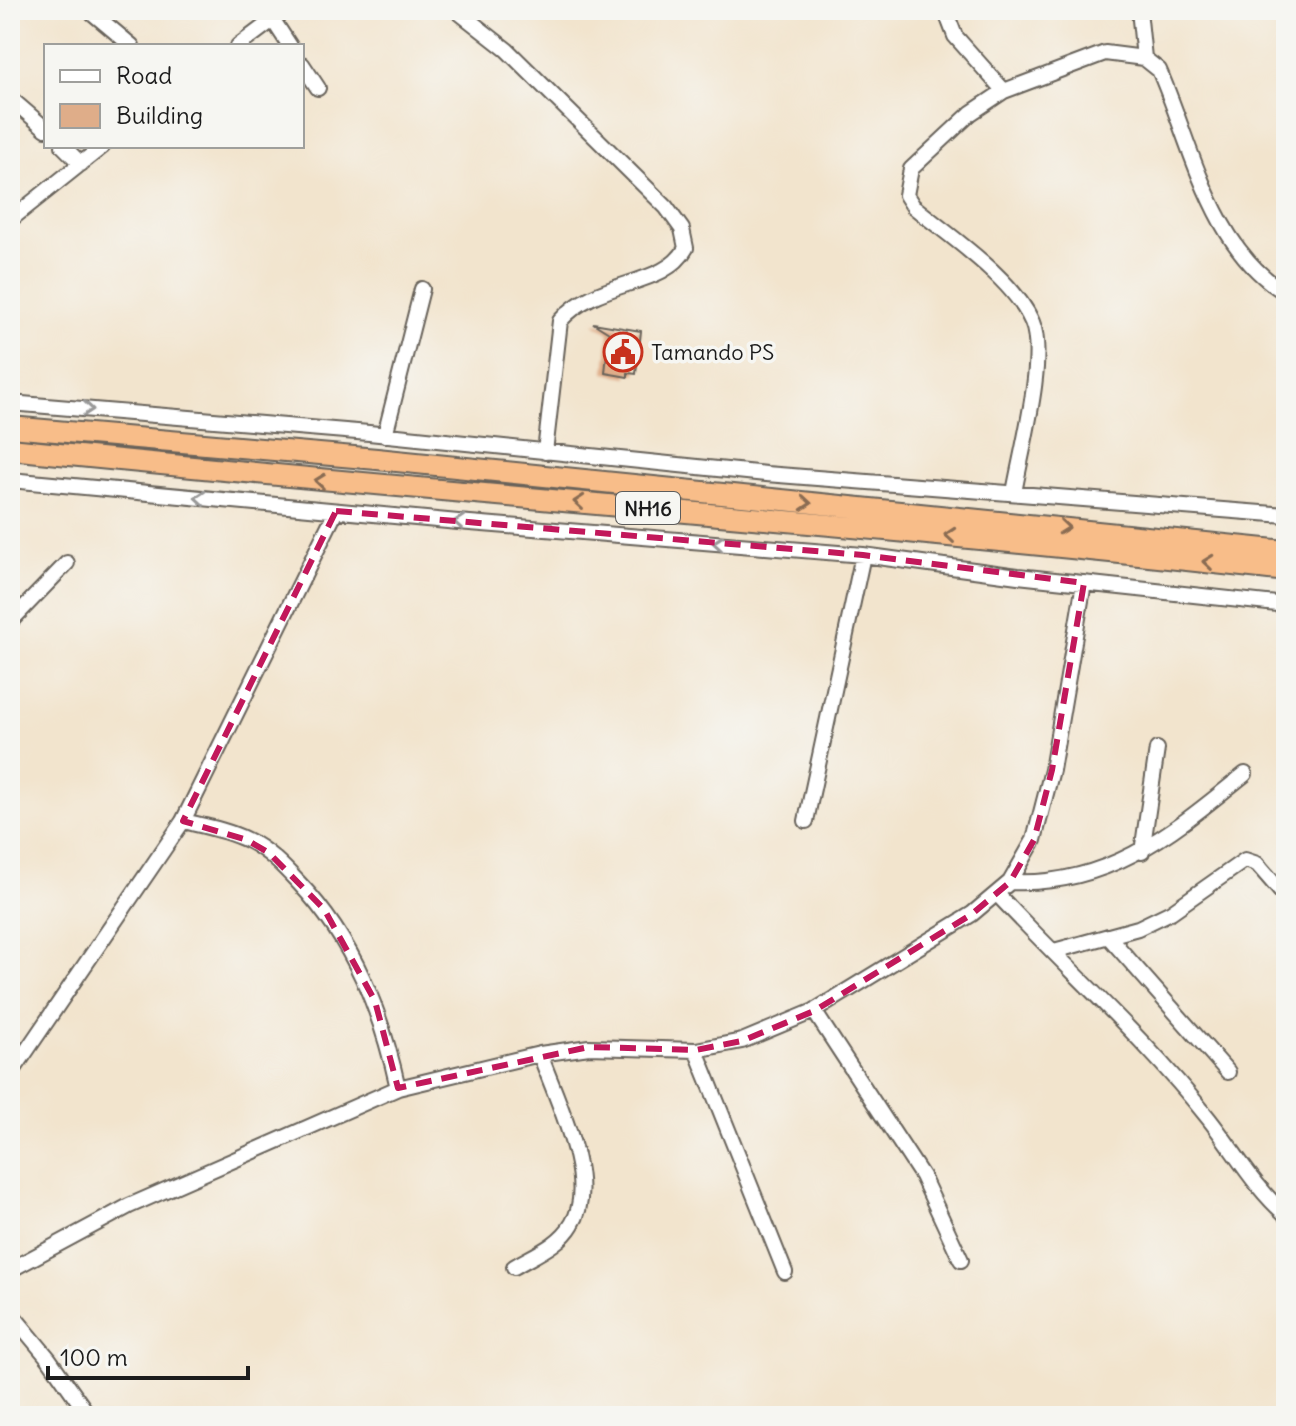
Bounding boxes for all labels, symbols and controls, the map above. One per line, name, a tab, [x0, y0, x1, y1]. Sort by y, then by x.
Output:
legend	[44, 44, 304, 148]
text: Road	[116, 60, 172, 90]
text: Building	[116, 100, 203, 130]
public building icon: Tamando PS	[602, 331, 644, 373]
place label: Tamando PS	[651, 338, 774, 366]
one-way arrow	[82, 401, 95, 418]
one-way arrow	[313, 472, 326, 489]
one-way arrow	[193, 490, 206, 507]
road number: NH16	[616, 492, 680, 524]
one-way arrow	[572, 494, 585, 511]
one-way arrow	[800, 494, 813, 511]
one-way arrow	[452, 514, 465, 531]
one-way arrow	[1058, 519, 1071, 536]
one-way arrow	[943, 527, 956, 544]
one-way arrow	[711, 535, 724, 552]
one-way arrow	[1202, 553, 1215, 570]
scale bar	[48, 1330, 248, 1380]
text: 100 m	[60, 1342, 128, 1372]

